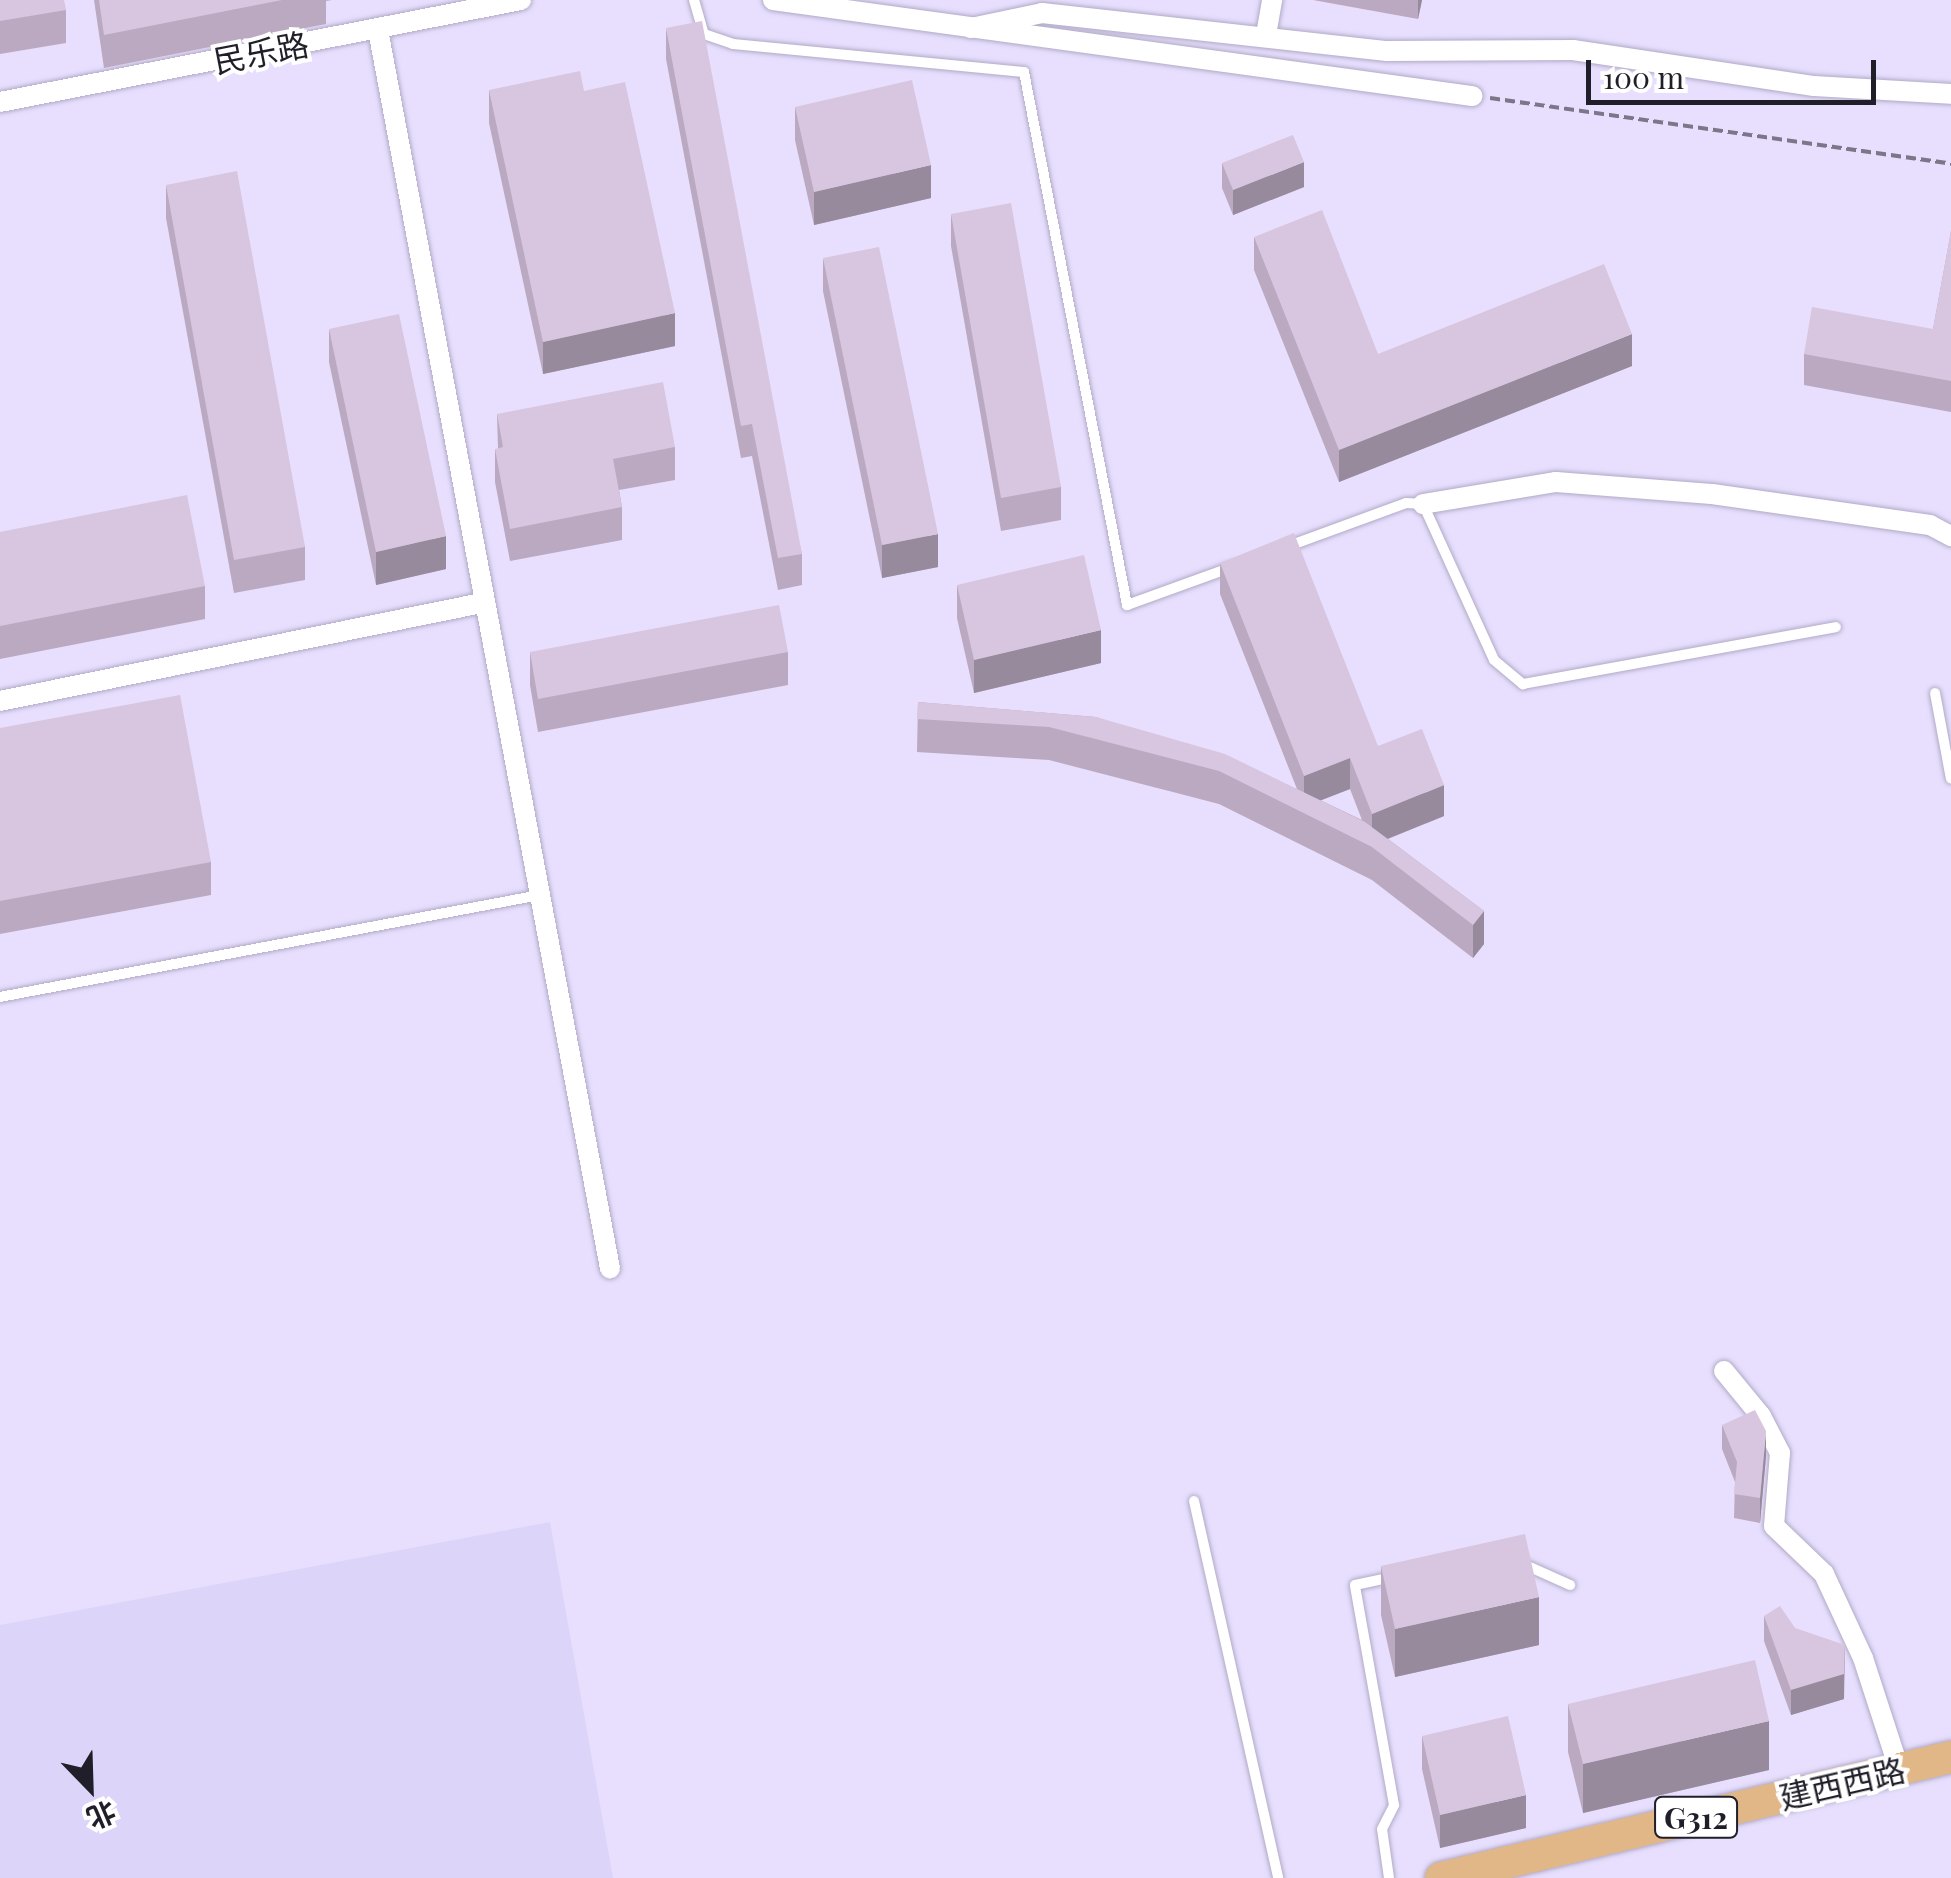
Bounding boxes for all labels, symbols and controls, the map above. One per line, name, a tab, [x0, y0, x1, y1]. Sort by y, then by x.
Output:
street label: 民乐路	[210, 24, 312, 80]
scale bar	[1591, 40, 1881, 102]
text: 100 m	[1603, 57, 1684, 97]
north arrow	[40, 1738, 140, 1838]
street label: 建西西路	[1775, 1750, 1909, 1816]
road number: G312	[1654, 1792, 1738, 1842]
text: 北	[82, 1794, 122, 1839]

